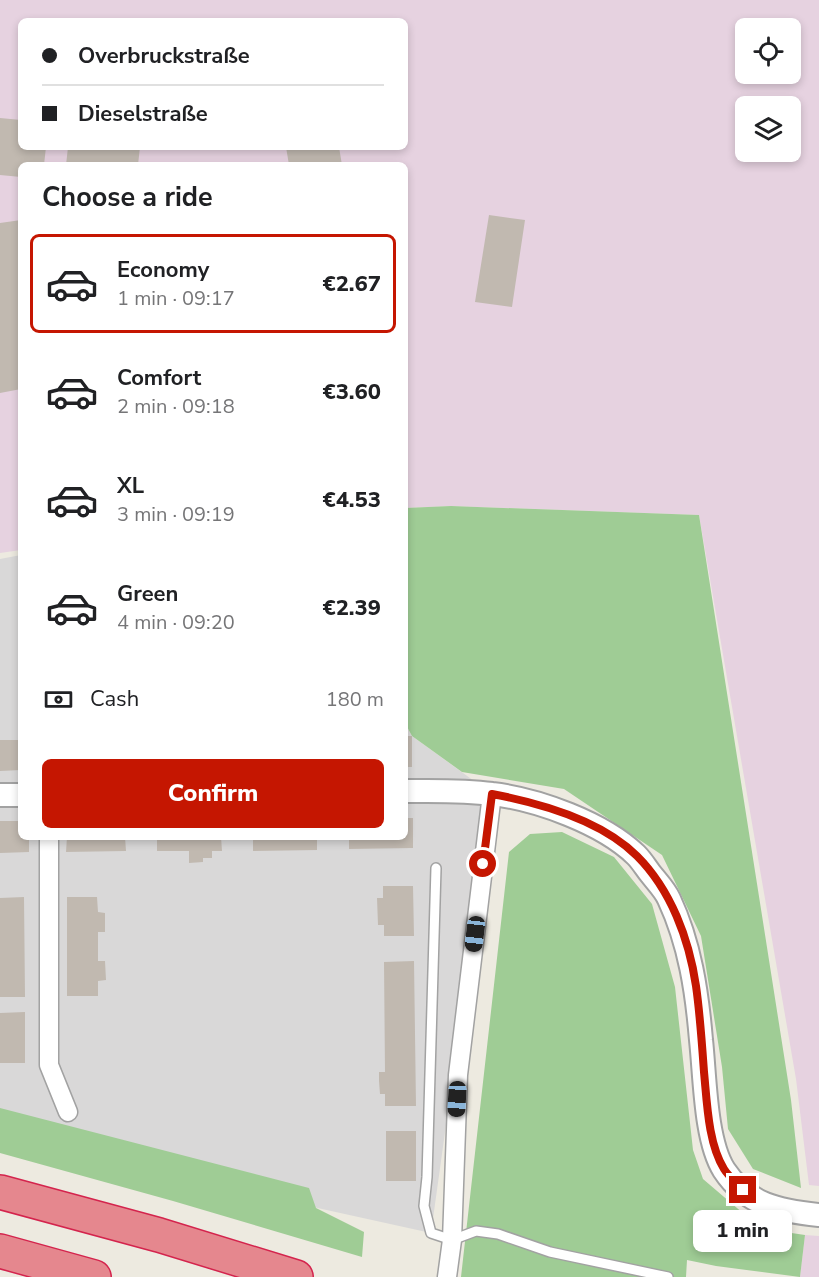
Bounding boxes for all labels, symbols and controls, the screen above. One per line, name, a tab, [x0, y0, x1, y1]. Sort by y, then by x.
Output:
map controls	[735, 18, 801, 162]
button: locate	[735, 18, 801, 84]
text: Overbruckstraße	[78, 41, 250, 71]
button: layers	[735, 96, 801, 162]
text: Dieselstraße	[78, 99, 208, 129]
text: Choose a ride	[42, 179, 213, 216]
text: Economy	[117, 255, 209, 285]
icon: car	[45, 257, 99, 311]
text: €2.67	[322, 269, 381, 299]
text: 1 min · 09:17	[117, 285, 235, 312]
text: Comfort	[117, 363, 201, 393]
icon: car	[45, 365, 99, 419]
text: €3.60	[322, 377, 381, 407]
text: 2 min · 09:18	[117, 393, 235, 420]
text: XL	[117, 471, 144, 501]
icon: car	[45, 473, 99, 527]
text: €4.53	[322, 485, 381, 515]
text: 3 min · 09:19	[117, 501, 235, 528]
text: Green	[117, 579, 178, 609]
icon: car	[45, 581, 99, 635]
text: €2.39	[322, 593, 381, 623]
text: 4 min · 09:20	[117, 609, 235, 636]
icon: cash	[42, 683, 75, 716]
text: Cash	[90, 684, 139, 714]
text: 180 m	[326, 686, 384, 713]
button: Confirm	[42, 759, 384, 828]
route start	[469, 850, 496, 877]
car	[464, 915, 486, 953]
car	[447, 1081, 467, 1117]
route end	[729, 1176, 756, 1203]
callout: 1 min	[694, 1211, 792, 1253]
text: 1 min	[716, 1217, 769, 1244]

